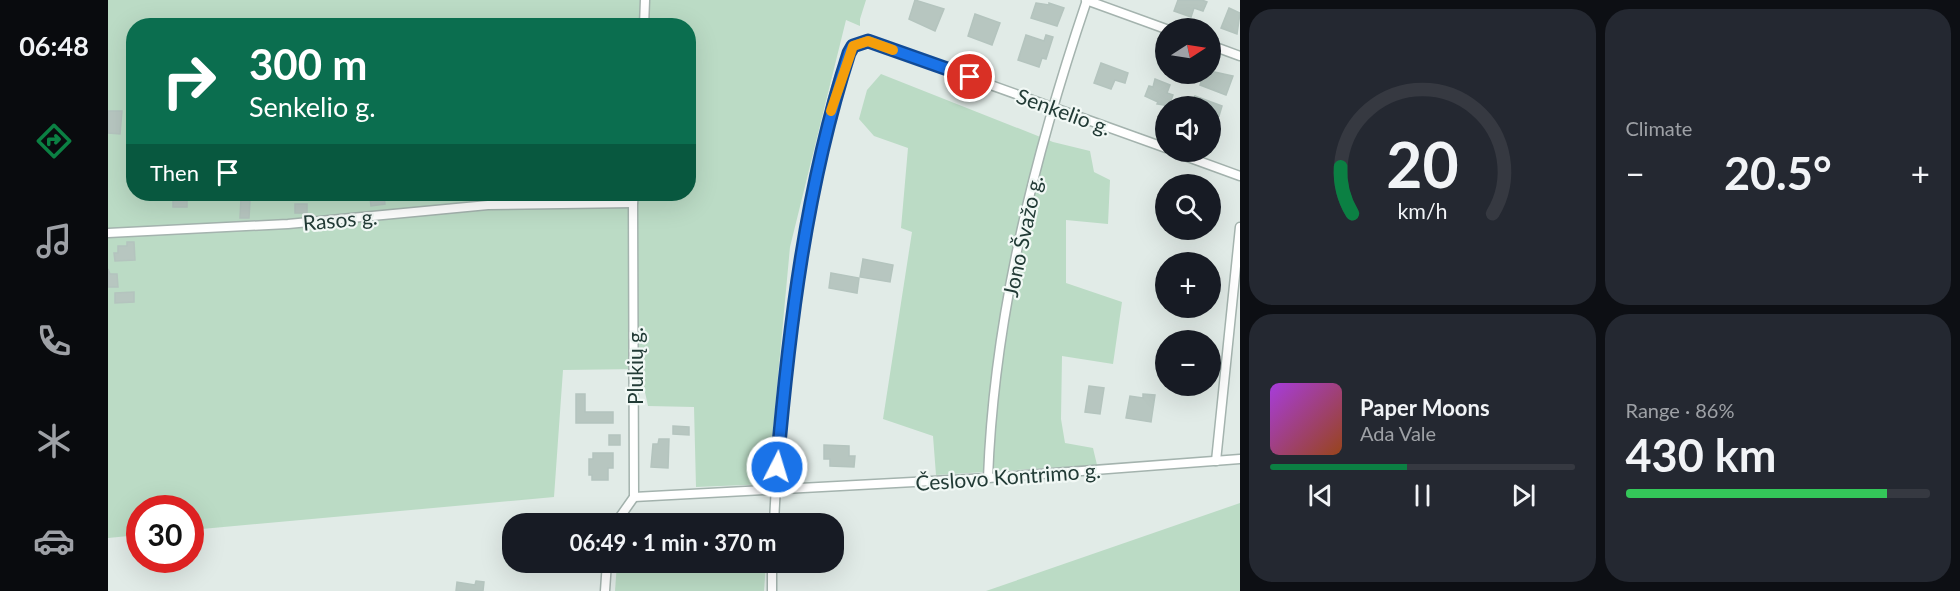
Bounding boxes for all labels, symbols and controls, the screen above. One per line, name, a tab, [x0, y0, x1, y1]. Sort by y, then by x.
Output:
north arrow	[1155, 18, 1221, 84]
map controls	[1155, 18, 1221, 396]
text: 06:48	[19, 29, 89, 62]
text: 300 m	[249, 39, 367, 89]
icon: right	[150, 42, 228, 120]
pin	[944, 51, 995, 102]
icon: arrive	[953, 60, 986, 93]
street label: Senkelio g.	[1013, 82, 1115, 140]
text: Senkelio g.	[249, 90, 376, 123]
button: sound	[1155, 96, 1221, 162]
text: Climate	[1626, 116, 1692, 140]
icon: directions	[33, 120, 75, 162]
text: 20	[1386, 126, 1458, 201]
text: 20.5°	[1724, 146, 1832, 200]
text: −	[1626, 153, 1645, 193]
text: +	[1911, 153, 1930, 193]
icon: arrive	[211, 156, 244, 189]
text: Then	[150, 159, 199, 186]
street label: Jono Švažo g.	[997, 173, 1047, 299]
button: search	[1155, 174, 1221, 240]
text: km/h	[1397, 198, 1447, 224]
street label: Rasos g.	[302, 203, 378, 235]
icon: music	[33, 220, 75, 262]
button: +	[1155, 252, 1221, 318]
icon: phone	[33, 320, 75, 362]
street label: Plukių g.	[622, 327, 647, 405]
button: −	[1155, 330, 1221, 396]
text: Paper Moons	[1360, 394, 1490, 421]
text: Range · 86%	[1626, 398, 1734, 422]
icon: climate	[33, 420, 75, 462]
text: Ada Vale	[1360, 421, 1436, 445]
text: 430 km	[1626, 428, 1776, 482]
position arrow	[745, 435, 809, 499]
street label: Česlovo Kontrimo g.	[915, 457, 1101, 495]
icon: previous	[1304, 479, 1337, 512]
icon: pause	[1406, 479, 1439, 512]
icon: next	[1507, 479, 1540, 512]
speed limit sign: 30	[126, 495, 204, 573]
icon: car	[33, 520, 75, 562]
text: 06:49 · 1 min · 370 m	[570, 529, 776, 556]

